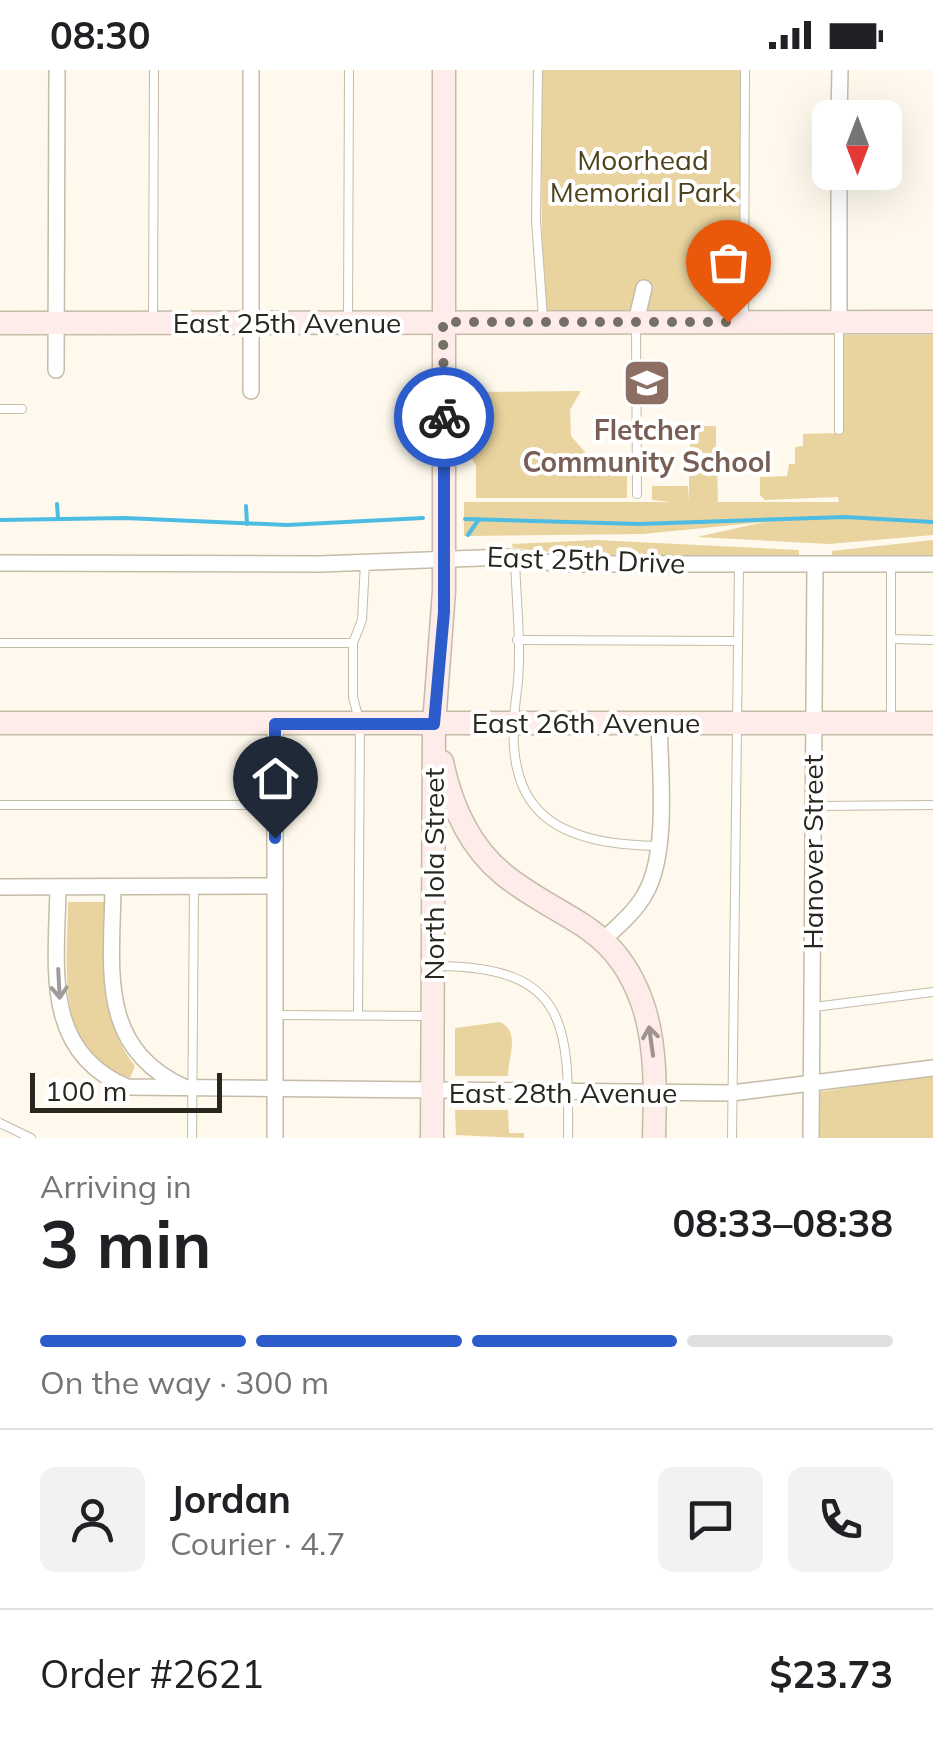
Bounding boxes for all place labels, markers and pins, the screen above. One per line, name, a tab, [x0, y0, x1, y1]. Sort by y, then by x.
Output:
pin	[686, 220, 771, 323]
school or university icon: Fletcher Community School	[621, 357, 673, 409]
place label: Fletcher Community School	[522, 412, 772, 479]
pin	[233, 736, 318, 839]

